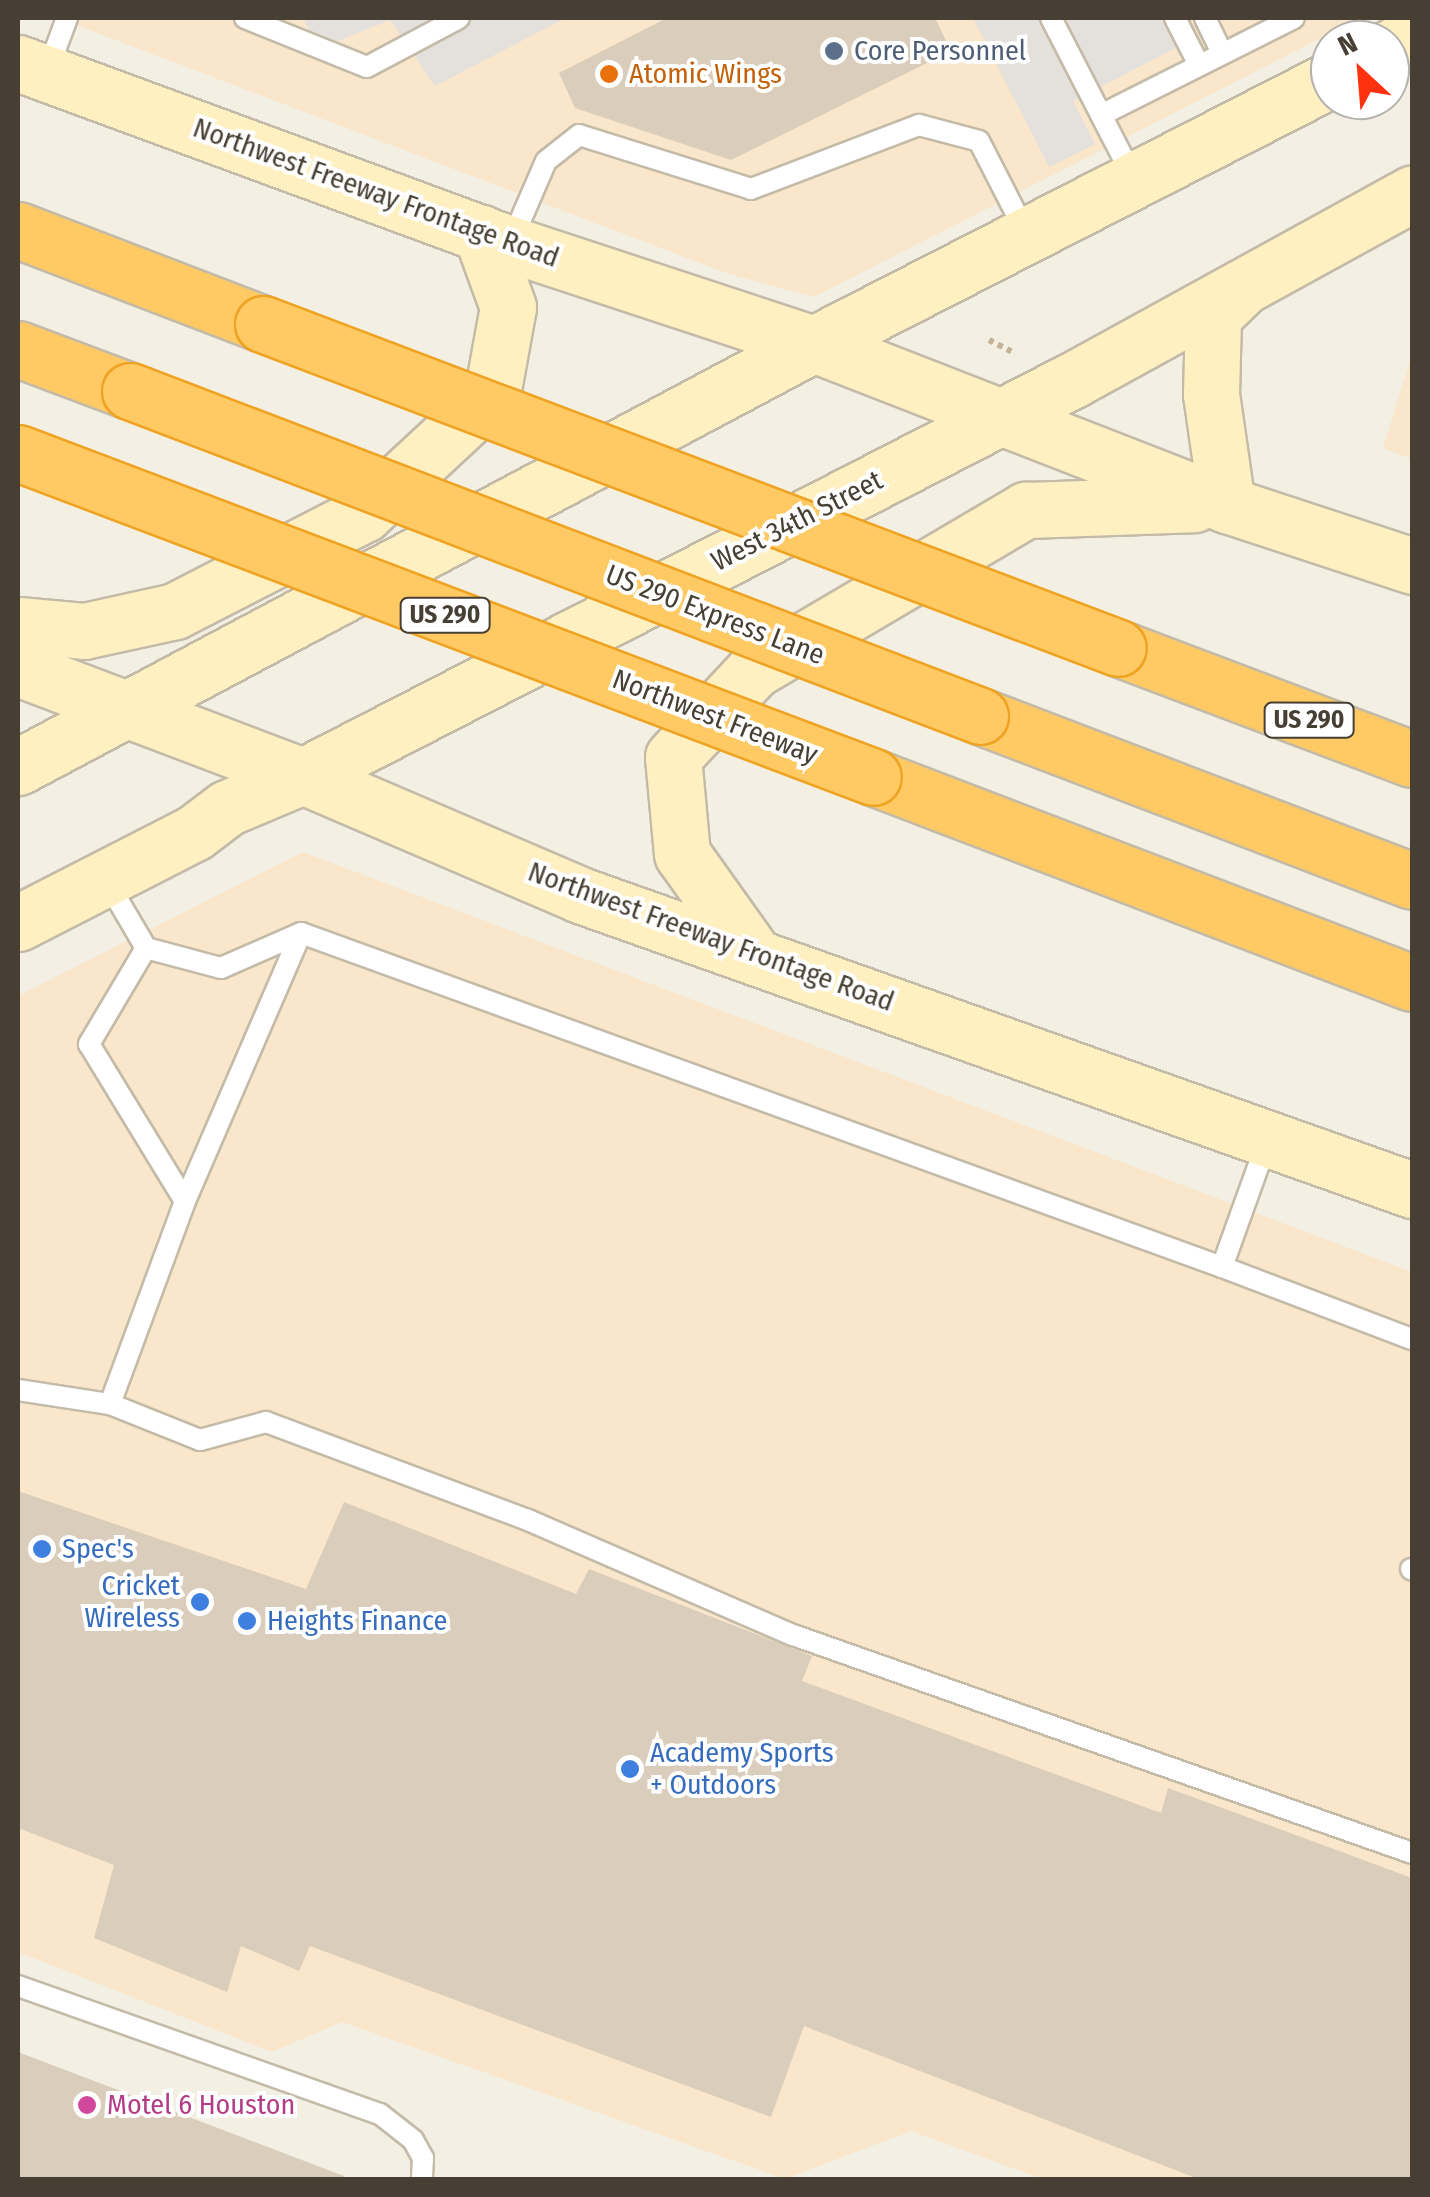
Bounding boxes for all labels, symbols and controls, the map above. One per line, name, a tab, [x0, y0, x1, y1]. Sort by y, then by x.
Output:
north arrow	[1310, 20, 1410, 120]
text: N	[1333, 26, 1362, 63]
place label: Core Personnel	[854, 34, 1026, 68]
marker: Core Personnel	[823, 40, 845, 62]
place label: Atomic Wings	[629, 57, 782, 91]
marker: Atomic Wings	[598, 63, 620, 85]
street label: Northwest Freeway Frontage Road	[188, 111, 564, 275]
street label: West 34th Street	[706, 463, 888, 579]
street label: US 290 Express Lane	[601, 558, 829, 672]
road number: US 290	[398, 595, 492, 635]
street label: Northwest Freeway	[608, 662, 822, 772]
road number: US 290	[1262, 700, 1356, 740]
street label: Northwest Freeway Frontage Road	[523, 855, 899, 1019]
place label: Spec's	[62, 1532, 134, 1566]
marker: Spec's	[31, 1538, 53, 1560]
place label: Cricket Wireless	[84, 1569, 180, 1635]
marker: Cricket Wireless	[189, 1591, 211, 1613]
place label: Heights Finance	[267, 1604, 447, 1638]
marker: Heights Finance	[236, 1610, 258, 1632]
place label: Academy Sports + Outdoors	[650, 1736, 834, 1802]
marker: Academy Sports + Outdoors	[619, 1758, 641, 1780]
place label: Motel 6 Houston	[107, 2088, 295, 2122]
marker: Motel 6 Houston	[76, 2094, 98, 2116]

